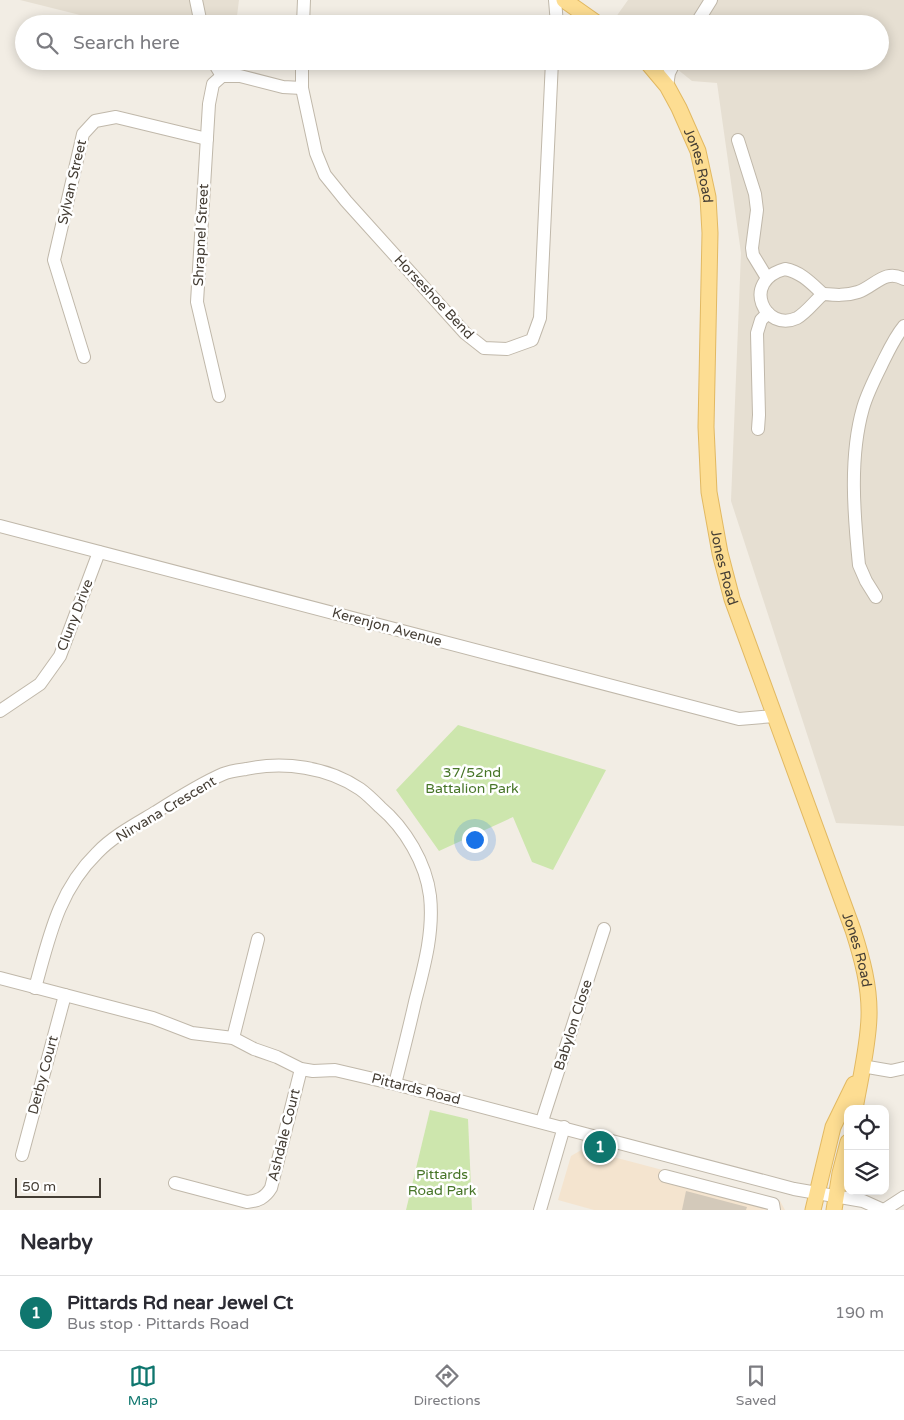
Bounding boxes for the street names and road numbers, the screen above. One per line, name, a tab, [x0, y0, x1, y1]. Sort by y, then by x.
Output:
street label: Jones Road	[680, 125, 717, 203]
street label: Sylvan Street	[54, 137, 90, 226]
street label: Shrapnel Street	[190, 183, 212, 287]
street label: Horseshoe Bend	[391, 251, 477, 343]
street label: Jones Road	[707, 528, 742, 608]
street label: Cluny Drive	[53, 577, 97, 653]
street label: Kerenjon Avenue	[330, 604, 444, 650]
street label: Nirvana Crescent	[113, 772, 220, 846]
street label: Jones Road	[839, 910, 876, 988]
street label: Babylon Close	[550, 977, 596, 1073]
street label: Derby Court	[24, 1033, 62, 1116]
street label: Pittards Road	[370, 1070, 462, 1108]
street label: Ashdale Court	[264, 1086, 304, 1183]

